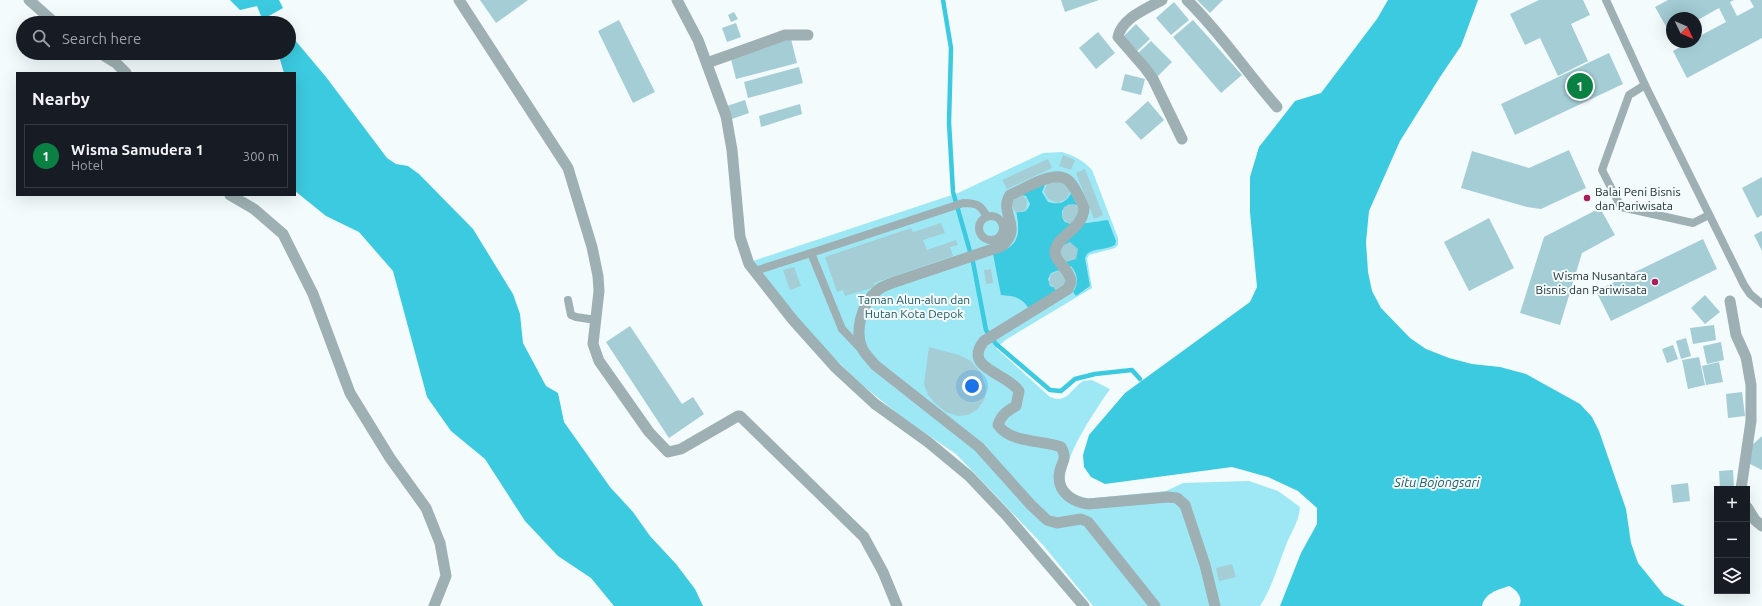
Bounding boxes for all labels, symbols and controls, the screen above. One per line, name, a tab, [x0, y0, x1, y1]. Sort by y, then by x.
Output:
north arrow	[1666, 12, 1702, 48]
search box	[16, 16, 296, 60]
icon: search	[30, 27, 52, 49]
text: Search here	[62, 30, 141, 47]
pin: 1	[1567, 71, 1593, 101]
text: Nearby	[32, 89, 90, 108]
text: Wisma Samudera 1	[71, 141, 204, 158]
text: 1	[42, 149, 50, 163]
text: 300 m	[243, 149, 279, 163]
text: Hotel	[71, 158, 103, 172]
place label: Balai Peni Bisnis dan Pariwisata	[1595, 185, 1681, 212]
marker: Balai Peni Bisnis dan Pariwisata	[1582, 193, 1592, 203]
place label: Wisma Nusantara Bisnis dan Pariwisata	[1536, 269, 1647, 296]
marker: Wisma Nusantara Bisnis dan Pariwisata	[1650, 277, 1660, 287]
park label: Taman Alun-alun dan Hutan Kota Depok	[858, 293, 970, 320]
your location	[962, 376, 982, 396]
water label: Situ Bojongsari	[1393, 475, 1480, 489]
map controls	[1714, 486, 1750, 594]
button: +	[1714, 486, 1750, 522]
button: −	[1714, 522, 1750, 558]
button: layers	[1714, 558, 1750, 594]

